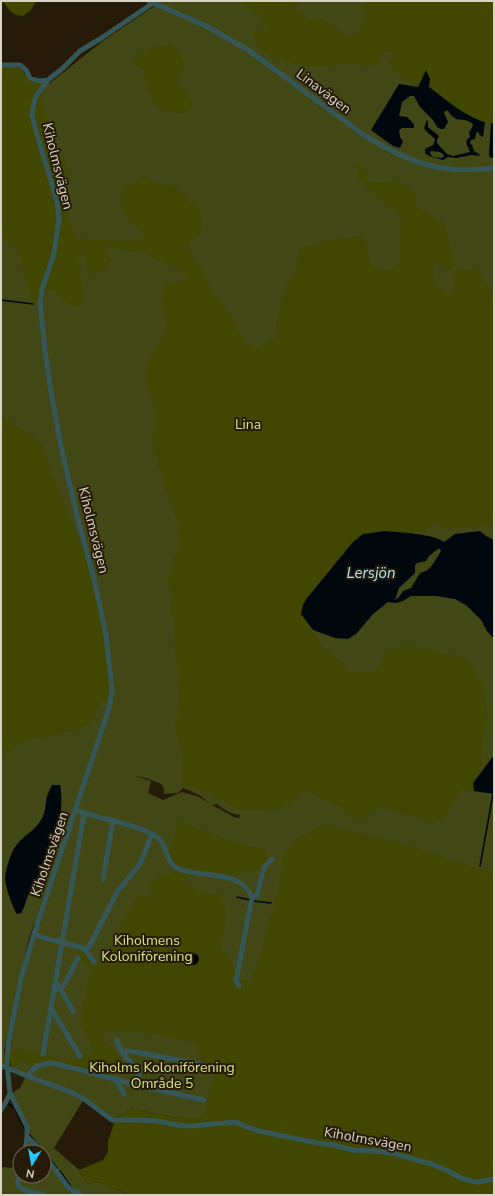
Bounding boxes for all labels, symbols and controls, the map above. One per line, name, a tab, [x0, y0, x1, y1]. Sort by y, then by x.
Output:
street label: Linavägen	[292, 64, 355, 118]
street label: Kiholmsvägen	[38, 121, 77, 211]
park label: Lina	[235, 415, 261, 434]
street label: Kiholmsvägen	[74, 485, 113, 575]
water label: Lersjön	[347, 563, 395, 583]
street label: Kiholmsvägen	[26, 809, 73, 899]
park label: Kiholmens Koloniförening	[101, 931, 193, 966]
park label: Kiholms Koloniförening Område 5	[89, 1058, 235, 1093]
street label: Kiholmsvägen	[323, 1122, 413, 1157]
north arrow	[12, 1144, 52, 1184]
text: N	[25, 1165, 36, 1181]

